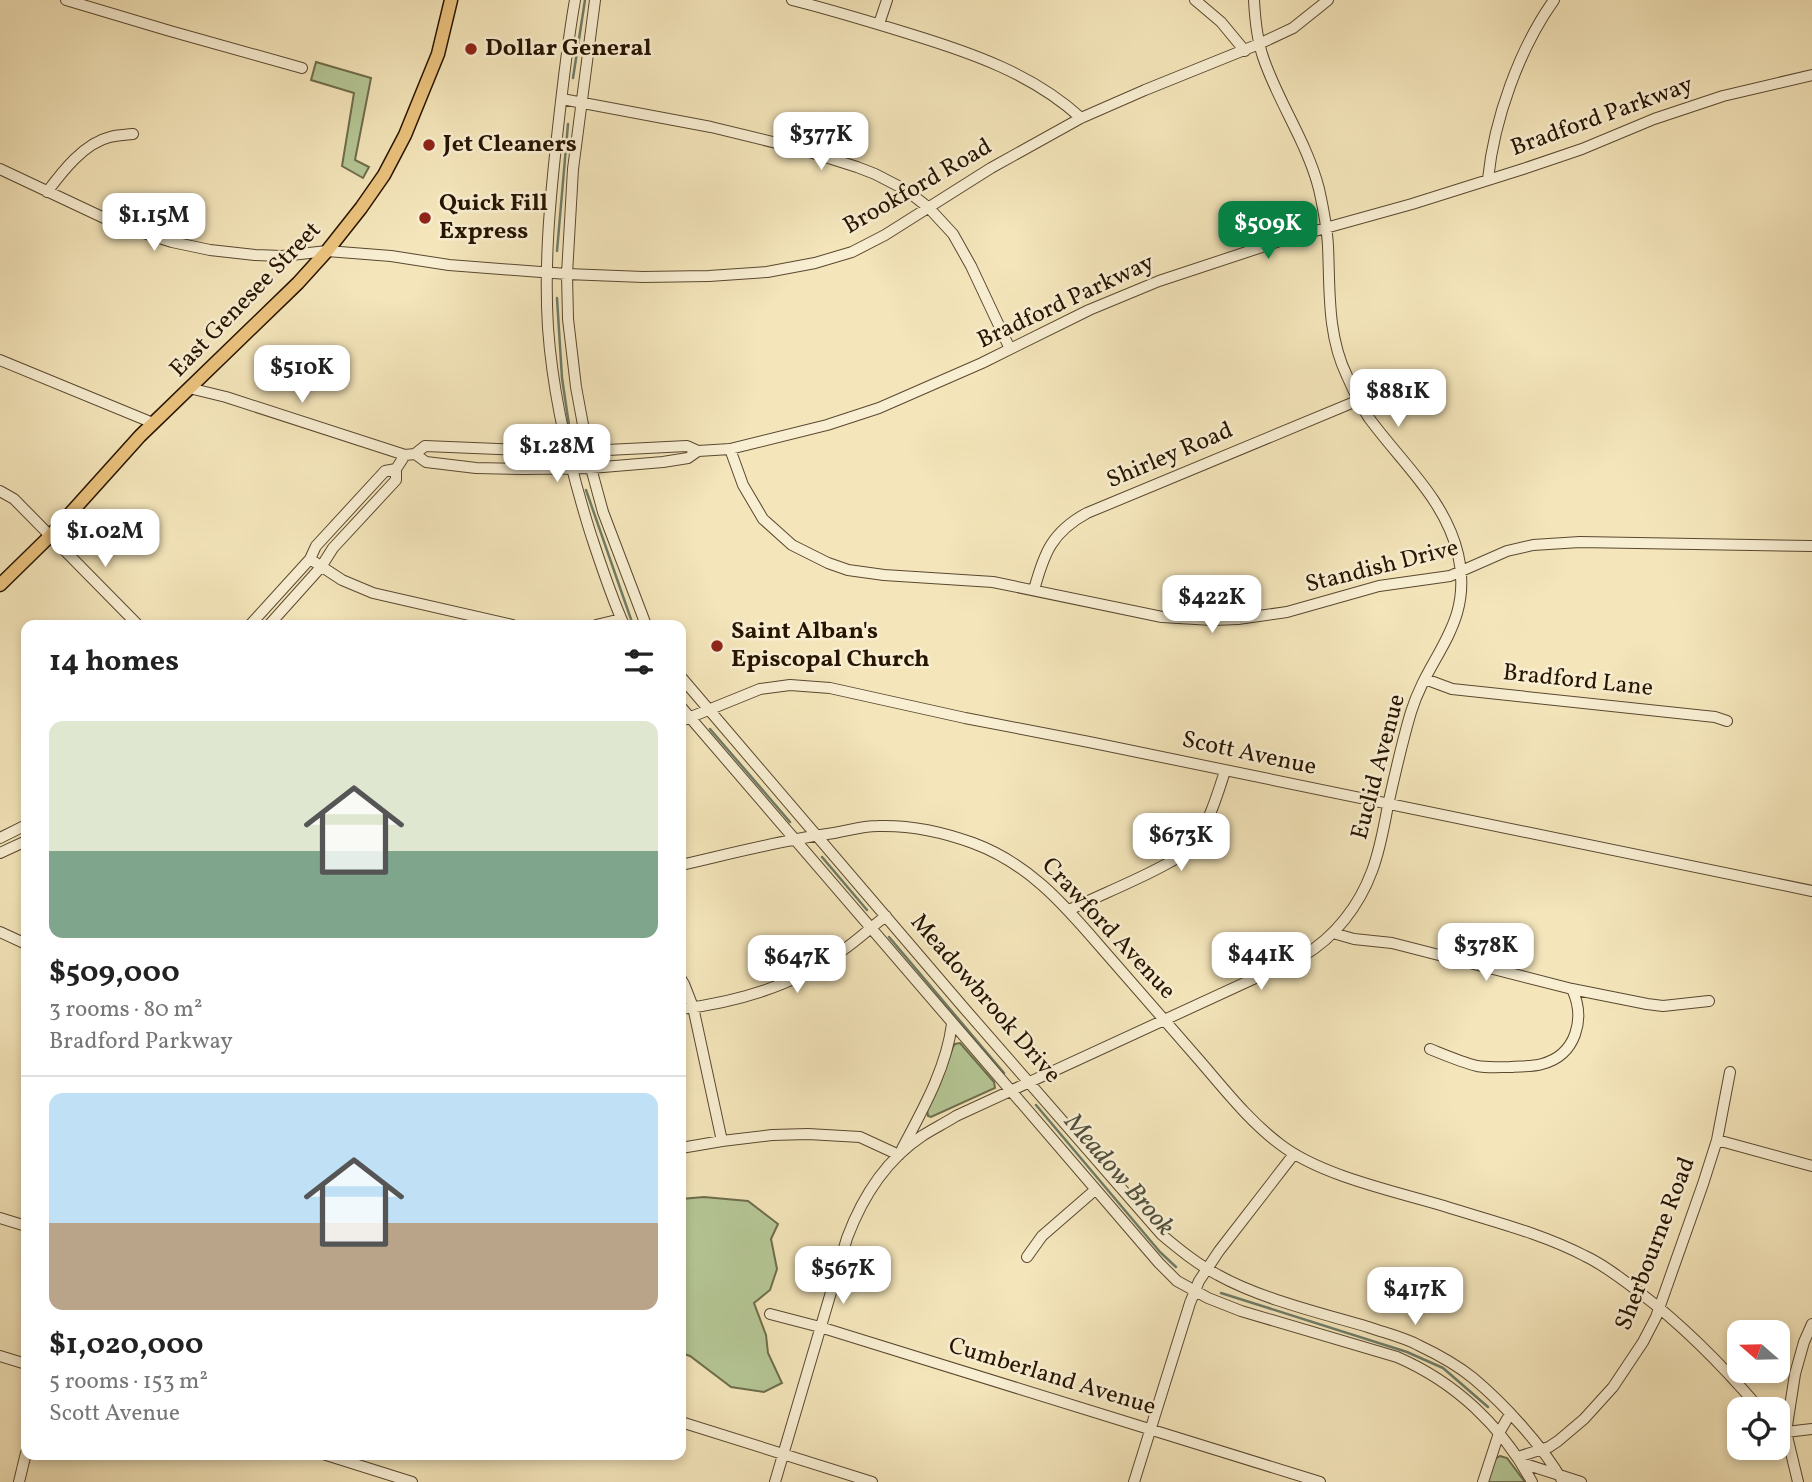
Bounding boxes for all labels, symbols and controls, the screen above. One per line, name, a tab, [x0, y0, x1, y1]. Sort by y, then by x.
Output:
place label: Dollar General	[485, 32, 652, 66]
marker: Dollar General	[463, 41, 479, 57]
street label: Bradford Parkway	[1506, 68, 1698, 166]
pin: $377K	[772, 113, 870, 172]
text: $377K	[789, 119, 853, 151]
place label: Jet Cleaners	[442, 128, 577, 162]
street label: Brookford Road	[837, 131, 999, 243]
marker: Jet Cleaners	[421, 137, 437, 153]
place label: Quick Fill Express	[439, 187, 548, 249]
pin: $1.15M	[97, 194, 211, 253]
text: $1.15M	[118, 200, 190, 232]
pin: $509K	[1219, 202, 1317, 261]
text: $509K	[1234, 208, 1302, 240]
marker: Quick Fill Express	[417, 210, 433, 226]
street label: East Genesee Street	[162, 214, 330, 386]
street label: Bradford Parkway	[972, 246, 1160, 358]
pin: $510K	[253, 346, 351, 405]
text: $510K	[270, 352, 334, 384]
pin: $881K	[1349, 370, 1447, 429]
text: $881K	[1366, 376, 1430, 408]
street label: Shirley Road	[1101, 414, 1239, 498]
pin: $1.28M	[500, 424, 614, 484]
text: $1.28M	[519, 431, 595, 463]
pin: $1.02M	[48, 510, 162, 569]
text: $1.02M	[67, 516, 143, 548]
street label: Standish Drive	[1302, 532, 1462, 602]
pin: $422K	[1163, 576, 1261, 635]
text: $422K	[1178, 582, 1246, 614]
place label: Saint Alban's Episcopal Church	[731, 615, 930, 677]
marker: Saint Alban's Episcopal Church	[709, 638, 725, 654]
text: 14 homes	[49, 641, 179, 683]
icon: filters	[620, 643, 658, 681]
street label: Bradford Lane	[1501, 656, 1655, 706]
street label: Euclid Avenue	[1343, 690, 1415, 844]
street label: Scott Avenue	[1179, 723, 1319, 785]
icon: home	[291, 767, 417, 893]
pin: $673K	[1132, 814, 1230, 873]
text: $673K	[1149, 820, 1213, 852]
street label: Crawford Avenue	[1033, 850, 1183, 1008]
street label: Meadowbrook Drive	[902, 907, 1068, 1091]
pin: $378K	[1437, 923, 1535, 983]
text: $378K	[1454, 930, 1518, 962]
pin: $441K	[1212, 932, 1310, 992]
pin: $647K	[748, 936, 846, 995]
text: $441K	[1228, 939, 1294, 971]
text: $647K	[764, 942, 830, 974]
text: $509,000	[49, 952, 180, 994]
text: 3 rooms · 80 m²	[49, 994, 202, 1026]
text: Bradford Parkway	[49, 1026, 233, 1058]
water label: Meadow Brook	[1055, 1105, 1182, 1244]
icon: home	[291, 1139, 417, 1265]
street label: Sherbourne Road	[1607, 1152, 1705, 1336]
pin: $567K	[794, 1246, 892, 1306]
text: $567K	[811, 1253, 875, 1285]
pin: $417K	[1366, 1268, 1464, 1327]
text: $417K	[1383, 1274, 1447, 1306]
north arrow	[1727, 1320, 1790, 1382]
map controls	[1727, 1320, 1790, 1460]
text: $1,020,000	[49, 1324, 204, 1366]
street label: Cumberland Avenue	[944, 1329, 1160, 1425]
text: 5 rooms · 153 m²	[49, 1366, 208, 1398]
button: locate	[1727, 1397, 1790, 1460]
text: Scott Avenue	[49, 1398, 180, 1430]

